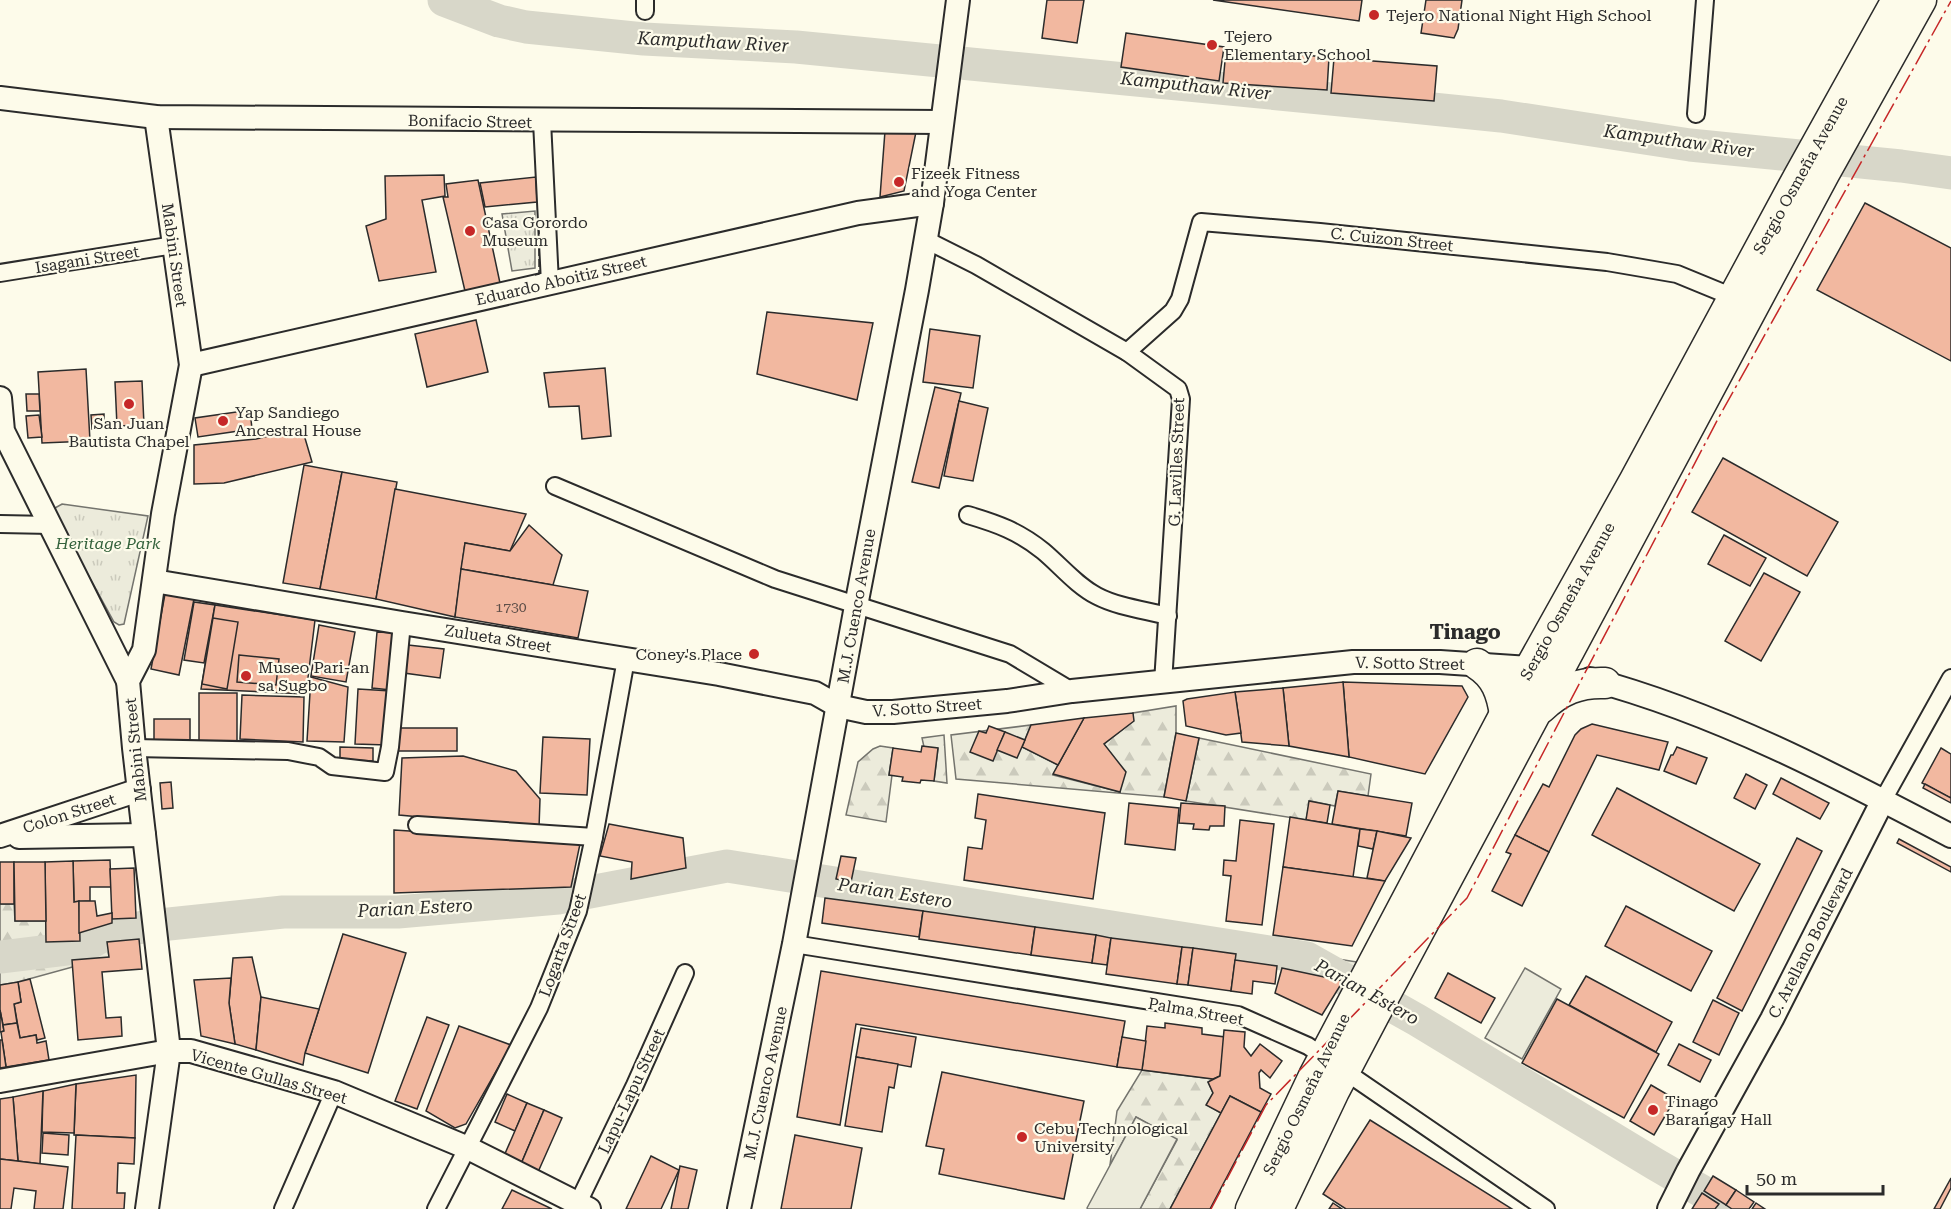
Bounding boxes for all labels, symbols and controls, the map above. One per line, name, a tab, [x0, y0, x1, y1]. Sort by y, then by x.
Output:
place label: Tejero National Night High School	[1386, 6, 1652, 25]
marker: Tejero National Night High School	[1367, 8, 1381, 22]
water label: Kamputhaw River	[636, 27, 790, 56]
place label: Tejero Elementary School	[1224, 27, 1371, 64]
marker: Tejero Elementary School	[1205, 38, 1219, 52]
water label: Kamputhaw River	[1118, 67, 1273, 104]
street label: Sergio Osmeña Avenue	[1749, 93, 1852, 257]
street label: Bonifacio Street	[408, 111, 532, 132]
water label: Kamputhaw River	[1601, 119, 1756, 162]
place label: Fizeek Fitness and Yoga Center	[911, 164, 1038, 201]
marker: Fizeek Fitness and Yoga Center	[892, 175, 906, 189]
street label: Mabini Street	[158, 202, 191, 308]
place label: Casa Gorordo Museum	[482, 213, 588, 250]
marker: Casa Gorordo Museum	[463, 224, 477, 238]
street label: C. Cuizon Street	[1330, 224, 1454, 255]
street label: Isagani Street	[34, 242, 140, 277]
street label: Eduardo Aboitiz Street	[474, 252, 649, 309]
marker: San Juan Bautista Chapel	[122, 397, 136, 411]
street label: G. Lavilles Street	[1165, 397, 1188, 527]
place label: Yap Sandiego Ancestral House	[235, 403, 361, 440]
place label: San Juan Bautista Chapel	[68, 414, 190, 451]
marker: Yap Sandiego Ancestral House	[216, 414, 230, 428]
street label: Sergio Osmeña Avenue	[1516, 519, 1619, 683]
street label: M.J. Cuenco Avenue	[834, 527, 879, 685]
park label: Heritage Park	[55, 534, 161, 553]
house number: 1730	[495, 599, 527, 615]
district label: Tinago	[1429, 620, 1501, 644]
street label: Zulueta Street	[443, 621, 553, 656]
place label: Coney's Place	[635, 645, 742, 664]
marker: Coney's Place	[747, 647, 761, 661]
street label: V. Sotto Street	[1355, 653, 1465, 674]
place label: Museo Pari-an sa Sugbo	[258, 658, 370, 695]
marker: Museo Pari-an sa Sugbo	[239, 669, 253, 683]
street label: V. Sotto Street	[872, 694, 982, 721]
street label: Mabini Street	[121, 697, 150, 803]
street label: Colon Street	[20, 790, 118, 837]
street label: C. Arellano Boulevard	[1764, 865, 1857, 1022]
water label: Parian Estero	[835, 873, 954, 912]
street label: Logarta Street	[535, 891, 590, 999]
water label: Parian Estero	[356, 894, 473, 921]
water label: Parian Estero	[1311, 954, 1423, 1029]
street label: Palma Street	[1147, 994, 1245, 1029]
street label: M.J. Cuenco Avenue	[740, 1004, 791, 1162]
street label: Sergio Osmeña Avenue	[1259, 1010, 1354, 1178]
street label: Lapu-Lapu Street	[594, 1026, 669, 1157]
street label: Vicente Gullas Street	[188, 1045, 349, 1108]
place label: Tinago Barangay Hall	[1665, 1092, 1772, 1129]
marker: Tinago Barangay Hall	[1646, 1103, 1660, 1117]
place label: Cebu Technological University	[1034, 1119, 1188, 1156]
marker: Cebu Technological University	[1015, 1130, 1029, 1144]
scale bar	[1747, 1158, 1884, 1196]
text: 50 m	[1756, 1168, 1797, 1189]

